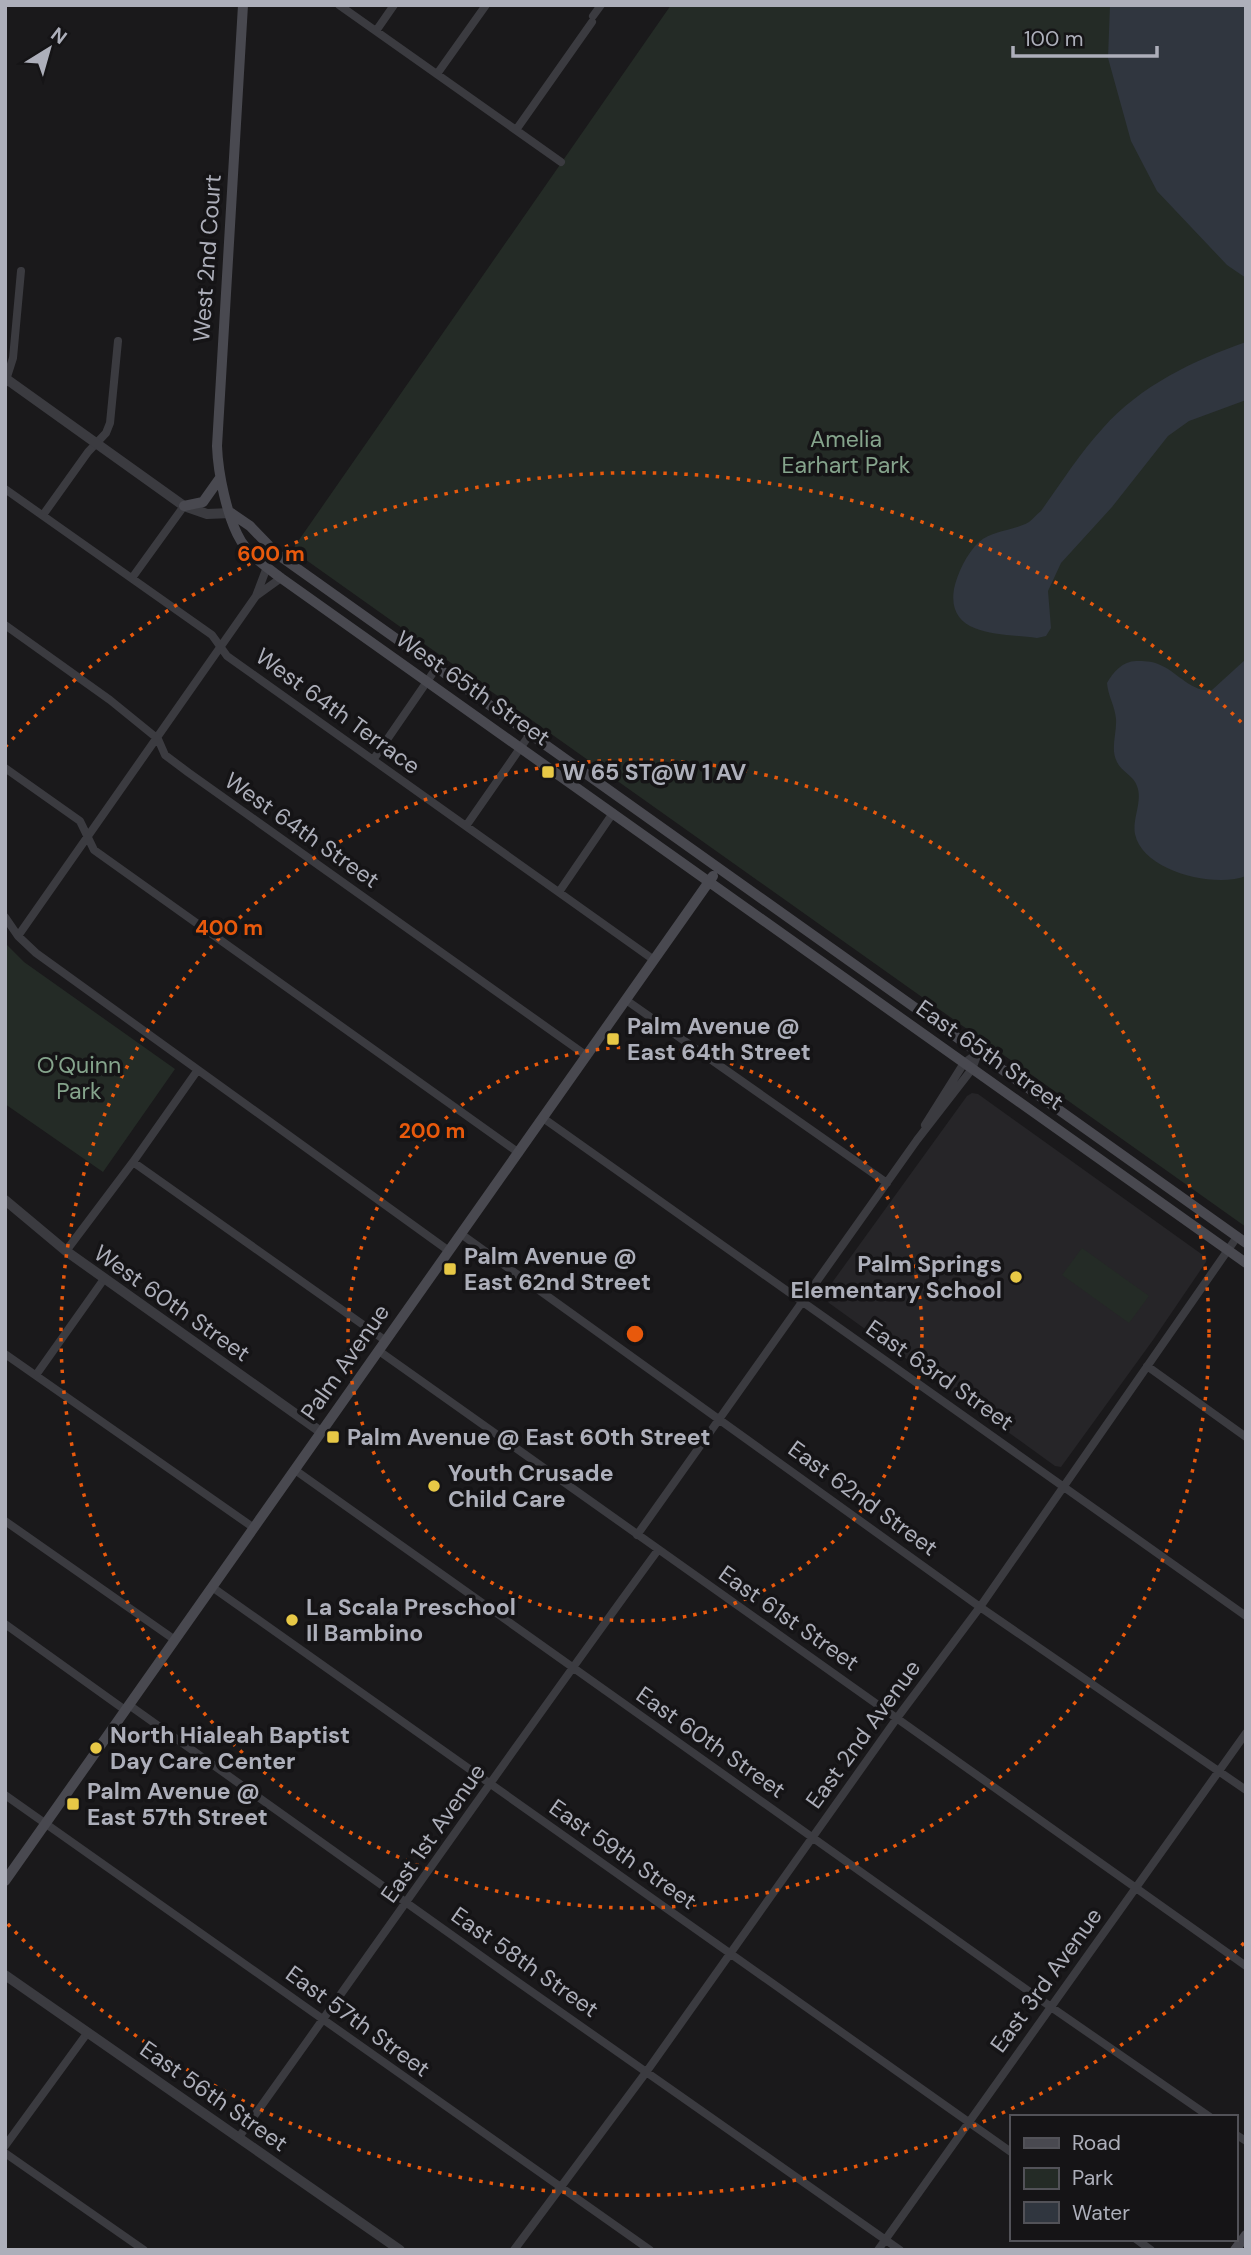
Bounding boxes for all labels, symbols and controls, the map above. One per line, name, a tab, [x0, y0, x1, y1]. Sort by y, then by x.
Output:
north arrow	[14, 14, 84, 84]
scale bar	[1013, 14, 1156, 58]
text: N	[46, 22, 72, 50]
text: 100 m	[1024, 25, 1084, 53]
street label: West 2nd Court	[186, 173, 228, 343]
park label: Amelia Earhart Park	[782, 424, 911, 480]
text: 600 m	[237, 540, 305, 568]
street label: West 65th Street	[390, 624, 556, 752]
street label: West 64th Terrace	[250, 641, 426, 781]
place label: W 65 ST@W 1 AV	[562, 757, 746, 787]
marker: W 65 ST@W 1 AV	[540, 764, 556, 780]
street label: West 64th Street	[219, 765, 385, 895]
text: 400 m	[195, 914, 263, 942]
street label: East 65th Street	[910, 993, 1070, 1117]
place label: Palm Avenue @ East 64th Street	[627, 1011, 811, 1067]
marker: Palm Avenue @ East 64th Street	[605, 1031, 621, 1047]
park label: O'Quinn Park	[37, 1050, 121, 1106]
text: 200 m	[399, 1117, 465, 1145]
street label: West 60th Street	[88, 1238, 256, 1368]
place label: Palm Avenue @ East 62nd Street	[464, 1241, 651, 1297]
place label: Palm Springs Elementary School	[791, 1249, 1002, 1305]
marker: Palm Avenue @ East 62nd Street	[442, 1261, 458, 1277]
marker: Palm Springs Elementary School	[1008, 1269, 1024, 1285]
street label: Palm Avenue	[294, 1298, 396, 1426]
street label: East 63rd Street	[860, 1313, 1020, 1437]
centre of rings	[623, 1322, 647, 1346]
place label: Palm Avenue @ East 60th Street	[347, 1422, 710, 1452]
marker: Palm Avenue @ East 60th Street	[325, 1429, 341, 1445]
street label: East 62nd Street	[782, 1434, 944, 1562]
place label: Youth Crusade Child Care	[448, 1458, 614, 1514]
marker: Youth Crusade Child Care	[426, 1478, 442, 1494]
street label: East 61st Street	[713, 1558, 865, 1678]
place label: La Scala Preschool Il Bambino	[306, 1592, 516, 1648]
marker: La Scala Preschool Il Bambino	[284, 1612, 300, 1628]
street label: East 2nd Avenue	[799, 1654, 927, 1814]
street label: East 60th Street	[631, 1679, 791, 1805]
place label: North Hialeah Baptist Day Care Center	[110, 1720, 350, 1776]
marker: North Hialeah Baptist Day Care Center	[88, 1740, 104, 1756]
street label: East 1st Avenue	[374, 1758, 492, 1908]
place label: Palm Avenue @ East 57th Street	[87, 1776, 268, 1832]
street label: East 59th Street	[544, 1792, 702, 1916]
marker: Palm Avenue @ East 57th Street	[65, 1796, 81, 1812]
street label: East 58th Street	[445, 1900, 605, 2024]
street label: East 3rd Avenue	[983, 1902, 1109, 2058]
street label: East 57th Street	[280, 1959, 436, 2083]
street label: East 56th Street	[134, 2034, 294, 2158]
legend	[1010, 2115, 1237, 2241]
text: Road	[1072, 2129, 1121, 2157]
text: Park	[1072, 2164, 1114, 2192]
text: Water	[1072, 2199, 1130, 2227]

